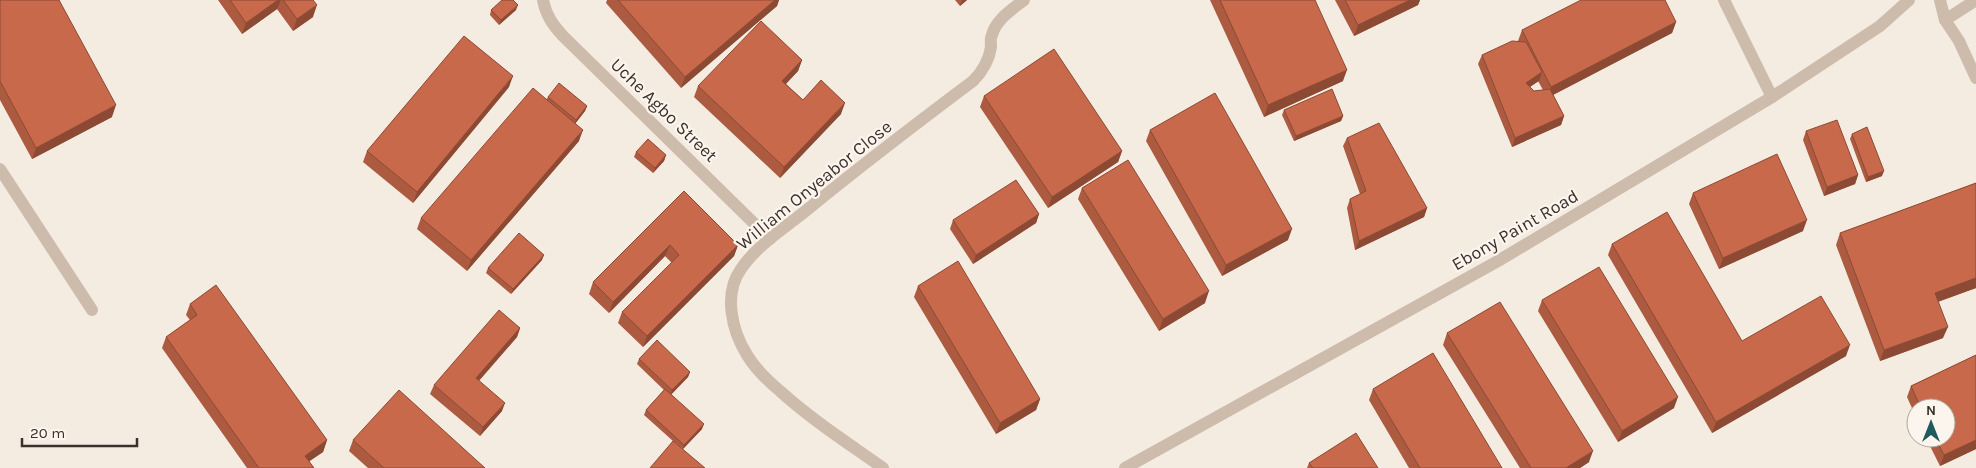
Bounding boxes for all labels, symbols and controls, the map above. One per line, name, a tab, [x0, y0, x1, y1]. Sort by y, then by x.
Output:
street label: Uche Agbo Street	[606, 53, 722, 167]
street label: William Onyeabor Close	[732, 115, 896, 255]
street label: Ebony Paint Road	[1448, 185, 1582, 275]
north arrow	[1906, 398, 1956, 448]
text: N	[1926, 402, 1936, 419]
scale bar	[22, 416, 138, 448]
text: 20 m	[30, 424, 65, 442]

